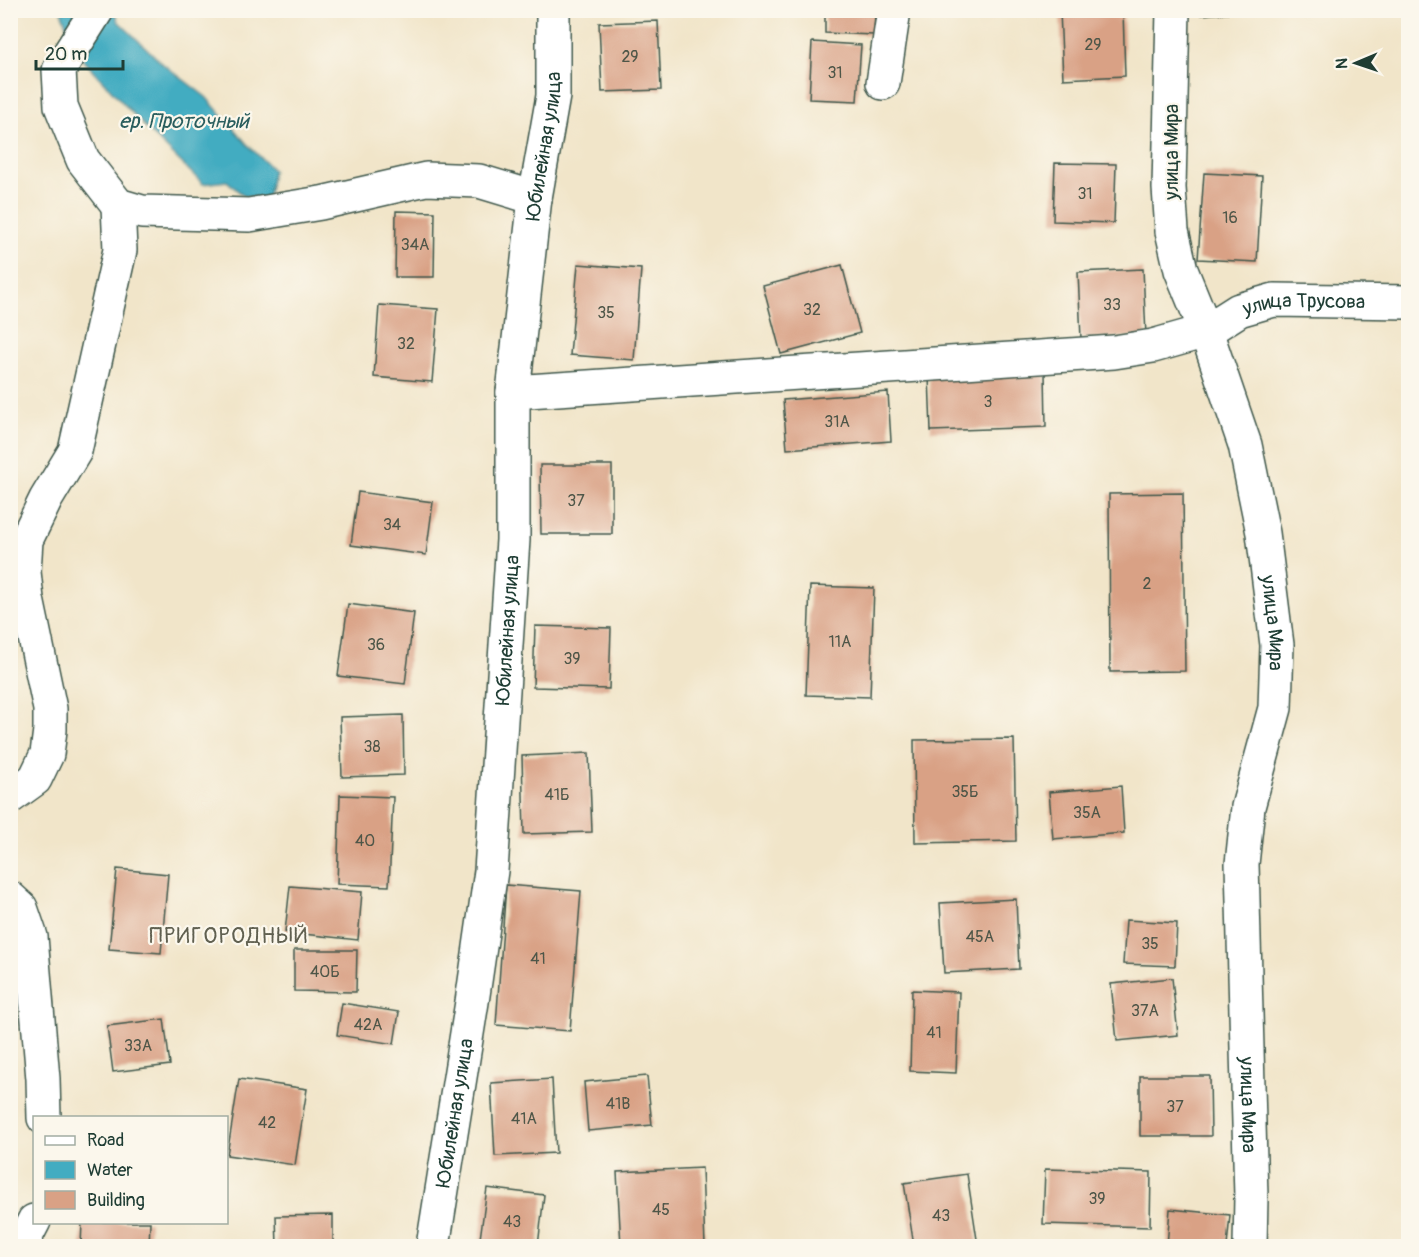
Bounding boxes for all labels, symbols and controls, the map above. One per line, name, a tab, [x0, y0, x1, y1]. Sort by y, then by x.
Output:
scale bar	[36, 33, 123, 71]
north arrow	[1326, 33, 1386, 93]
house number: 29	[1084, 35, 1102, 55]
text: 20 m	[45, 43, 87, 66]
house number: 29	[621, 47, 639, 67]
text: N	[1332, 58, 1352, 69]
house number: 31	[827, 63, 843, 83]
street label: Юбилейная улица	[521, 72, 566, 222]
street label: улица Мира	[1159, 104, 1184, 201]
water label: ер. Проточный	[119, 108, 251, 135]
house number: 31	[1077, 184, 1093, 204]
house number: 16	[1222, 208, 1238, 228]
house number: 34А	[401, 235, 429, 255]
street label: улица Трусова	[1239, 288, 1365, 322]
house number: 33	[1103, 295, 1121, 315]
house number: 32	[803, 300, 821, 320]
house number: 35	[597, 303, 615, 323]
house number: 32	[397, 334, 415, 354]
house number: 3	[984, 392, 993, 412]
house number: 31А	[824, 412, 850, 432]
house number: 37	[567, 491, 585, 511]
house number: 34	[383, 515, 401, 535]
street label: Юбилейная улица	[490, 554, 525, 706]
street label: улица Мира	[1255, 573, 1289, 671]
house number: 2	[1143, 574, 1152, 594]
house number: 11А	[829, 632, 851, 652]
house number: 36	[367, 635, 385, 655]
house number: 39	[563, 649, 581, 669]
house number: 38	[364, 737, 381, 757]
house number: 35Б	[951, 782, 979, 802]
house number: 41Б	[544, 785, 570, 805]
house number: 35А	[1073, 803, 1101, 823]
house number: 40	[355, 831, 375, 851]
district label: ПРИГОРОДНЫЙ	[149, 922, 309, 950]
house number: 45А	[966, 927, 994, 947]
house number: 35	[1141, 934, 1159, 954]
house number: 41	[530, 949, 546, 969]
house number: 40Б	[310, 962, 340, 982]
house number: 37А	[1131, 1001, 1159, 1021]
house number: 42А	[354, 1015, 382, 1035]
house number: 41	[926, 1023, 942, 1043]
house number: 33А	[124, 1036, 152, 1056]
street label: Юбилейная улица	[431, 1036, 479, 1189]
street label: улица Мира	[1234, 1055, 1262, 1153]
house number: 41В	[606, 1094, 630, 1114]
house number: 37	[1166, 1097, 1184, 1117]
house number: 41А	[511, 1109, 537, 1129]
house number: 42	[258, 1113, 276, 1133]
legend	[33, 1116, 228, 1224]
text: Road	[87, 1129, 124, 1152]
text: Water	[87, 1159, 133, 1182]
text: Building	[87, 1189, 145, 1212]
house number: 39	[1088, 1189, 1106, 1209]
house number: 45	[652, 1200, 670, 1220]
house number: 43	[932, 1206, 950, 1226]
house number: 43	[503, 1212, 521, 1232]

